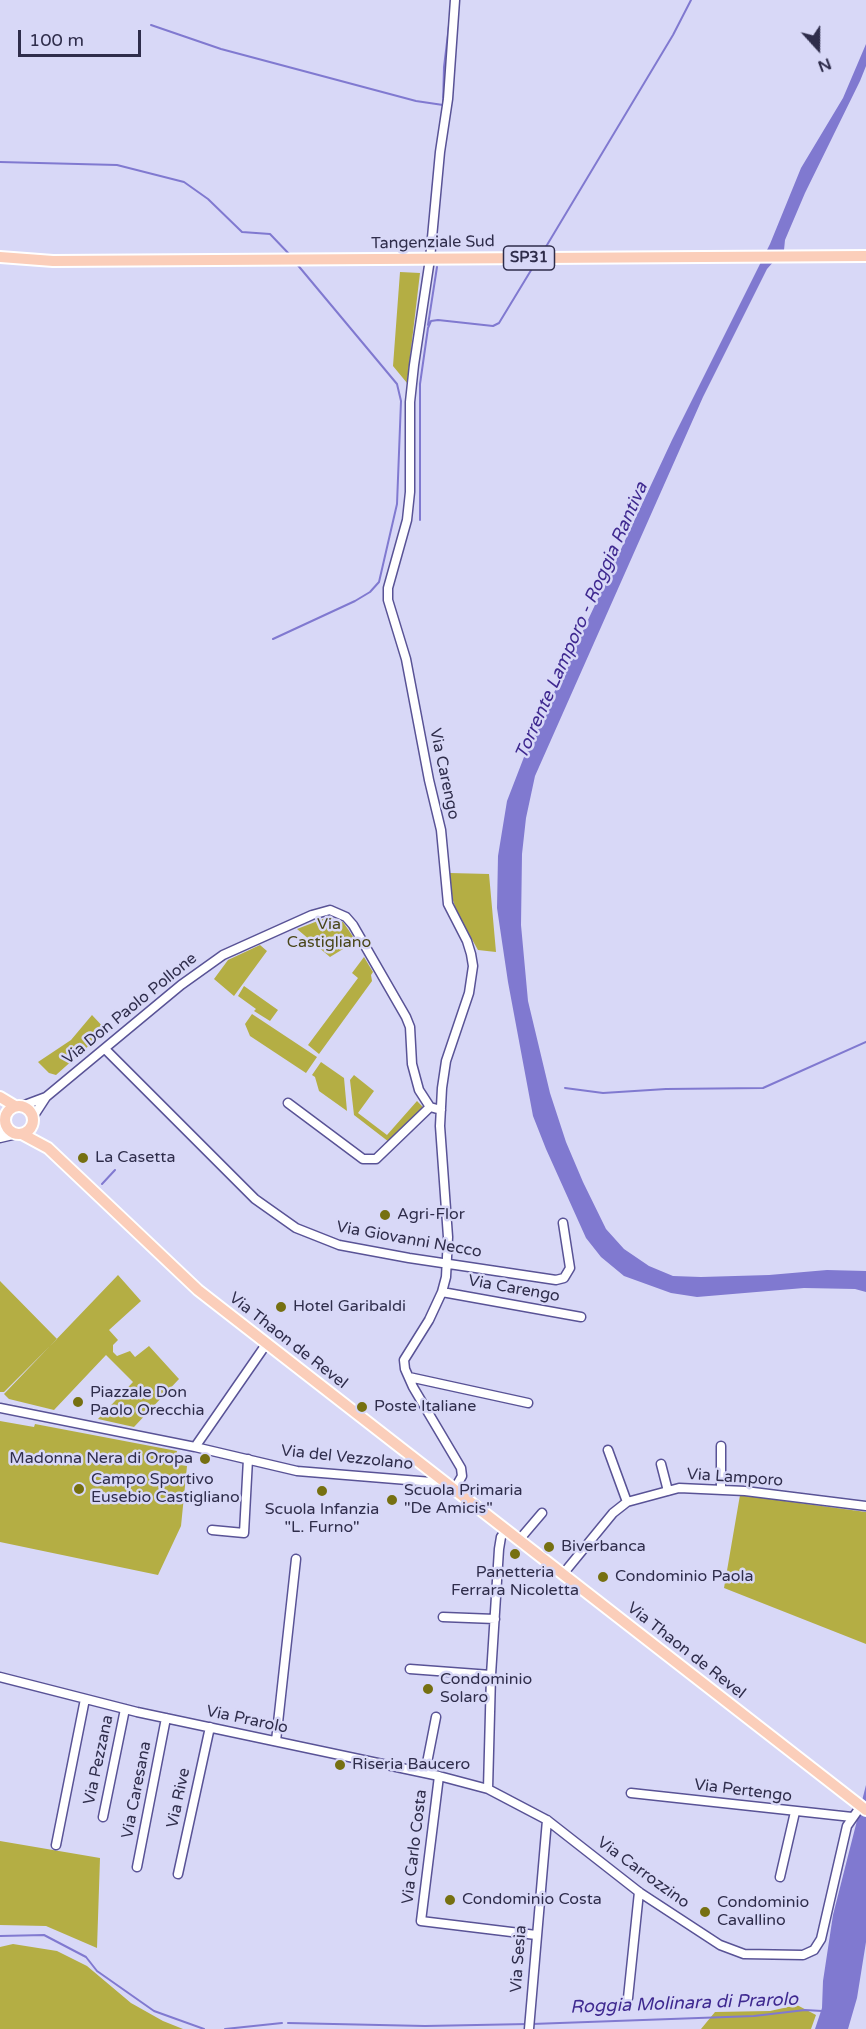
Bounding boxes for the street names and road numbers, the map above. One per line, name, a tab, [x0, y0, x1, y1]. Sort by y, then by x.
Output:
street label: Tangenziale Sud	[371, 232, 495, 254]
road number: SP31	[504, 246, 554, 270]
street label: Via Carengo	[425, 727, 463, 821]
street label: Via Don Paolo Pollone	[59, 949, 201, 1069]
street label: Via Giovanni Necco	[335, 1218, 483, 1262]
street label: Via Carengo	[467, 1271, 561, 1307]
street label: Via Thaon de Revel	[225, 1289, 351, 1393]
street label: Via del Vezzolano	[280, 1442, 414, 1474]
street label: Via Lamporo	[686, 1465, 784, 1491]
street label: Via Thaon de Revel	[623, 1599, 749, 1703]
street label: Via Prarolo	[204, 1702, 290, 1738]
street label: Via Pezzana	[80, 1713, 118, 1807]
street label: Via Caresana	[118, 1740, 156, 1840]
street label: Via Rive	[163, 1766, 195, 1830]
street label: Via Pertengo	[693, 1775, 793, 1807]
street label: Via Carlo Costa	[398, 1789, 432, 1905]
street label: Via Carrozzino	[593, 1833, 693, 1913]
street label: Via Sesia	[507, 1925, 531, 1993]

